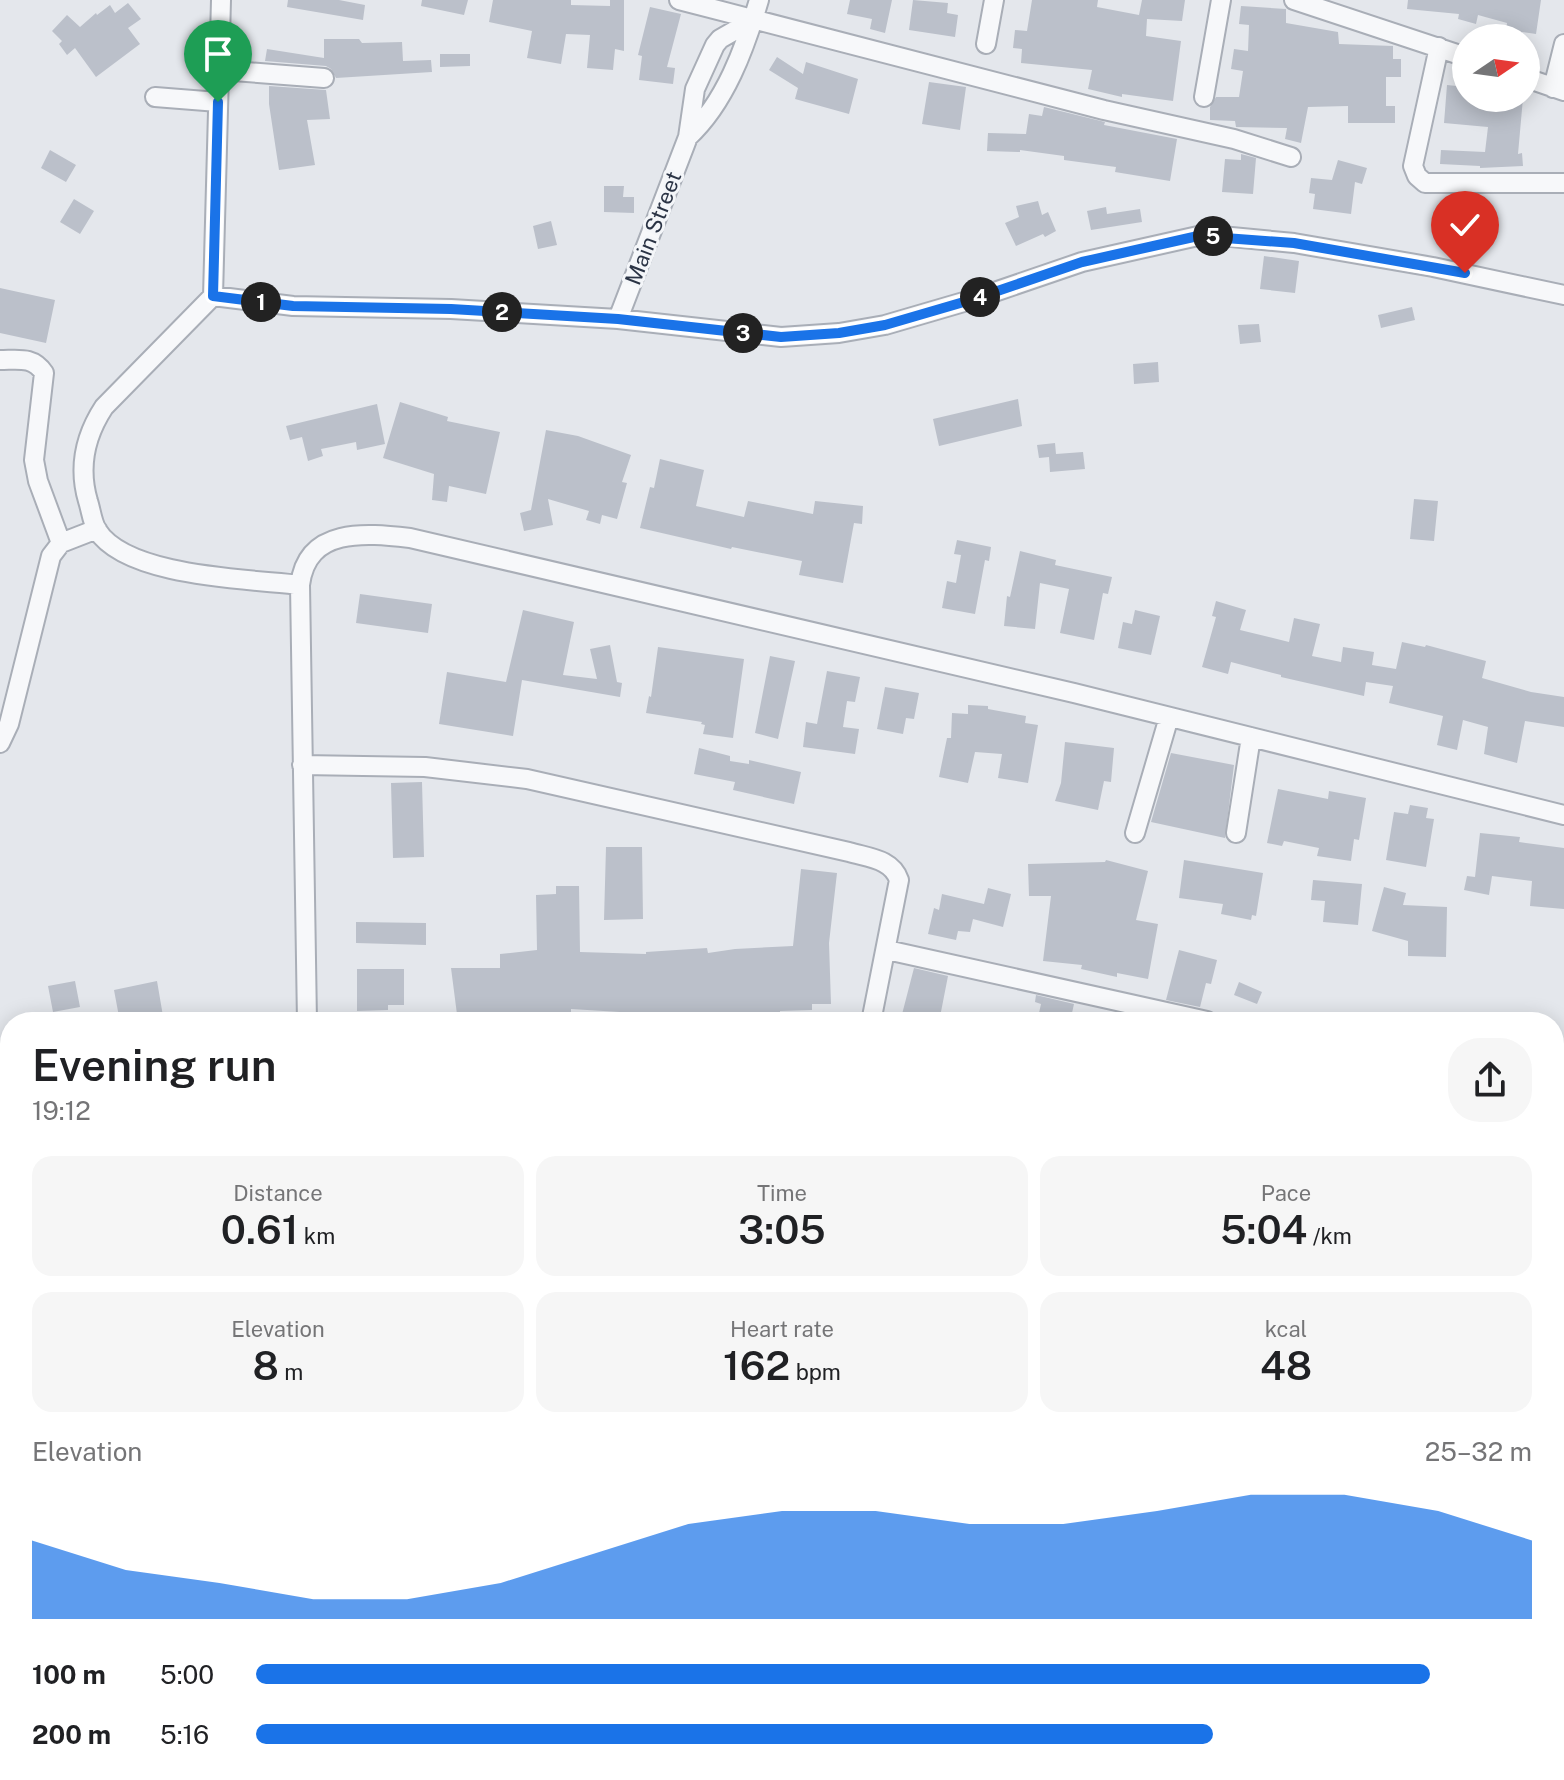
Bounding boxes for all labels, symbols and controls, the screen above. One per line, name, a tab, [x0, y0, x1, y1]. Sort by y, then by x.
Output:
pin	[184, 20, 252, 102]
north arrow	[1452, 24, 1540, 112]
map controls	[1452, 24, 1540, 112]
icon: arrive	[196, 32, 240, 76]
street label: Main Street	[619, 168, 687, 288]
pin	[1431, 191, 1499, 273]
icon: check	[1443, 203, 1487, 247]
pin: 5	[1193, 216, 1233, 256]
text: 5	[1206, 223, 1220, 249]
pin: 4	[960, 277, 1000, 317]
pin: 1	[241, 282, 281, 322]
text: 4	[973, 284, 987, 310]
text: 1	[256, 289, 266, 315]
pin: 2	[482, 292, 522, 332]
text: 2	[495, 299, 509, 325]
pin: 3	[723, 313, 763, 353]
text: 3	[736, 320, 750, 346]
button: share	[1448, 1038, 1532, 1122]
text: Evening run	[32, 1039, 277, 1091]
text: 19:12	[32, 1095, 91, 1126]
text: Distance	[233, 1180, 323, 1206]
text: Time	[757, 1180, 807, 1206]
text: Pace	[1261, 1180, 1311, 1206]
text: 0.61	[221, 1206, 298, 1253]
text: 3:05	[738, 1206, 826, 1253]
text: 5:04	[1220, 1206, 1307, 1253]
text: km	[298, 1223, 335, 1249]
text: /km	[1307, 1223, 1352, 1249]
text: Elevation	[231, 1316, 325, 1342]
text: Heart rate	[730, 1316, 834, 1342]
text: kcal	[1265, 1316, 1307, 1342]
text: 8	[253, 1342, 279, 1389]
text: 162	[723, 1342, 790, 1389]
text: 48	[1260, 1342, 1312, 1389]
text: m	[279, 1359, 303, 1385]
text: bpm	[790, 1359, 841, 1385]
text: Elevation	[32, 1436, 142, 1467]
text: 25–32 m	[1425, 1436, 1532, 1467]
text: 100 m	[32, 1659, 106, 1690]
text: 5:00	[160, 1659, 214, 1690]
text: 200 m	[32, 1719, 111, 1750]
text: 5:16	[160, 1719, 209, 1750]

